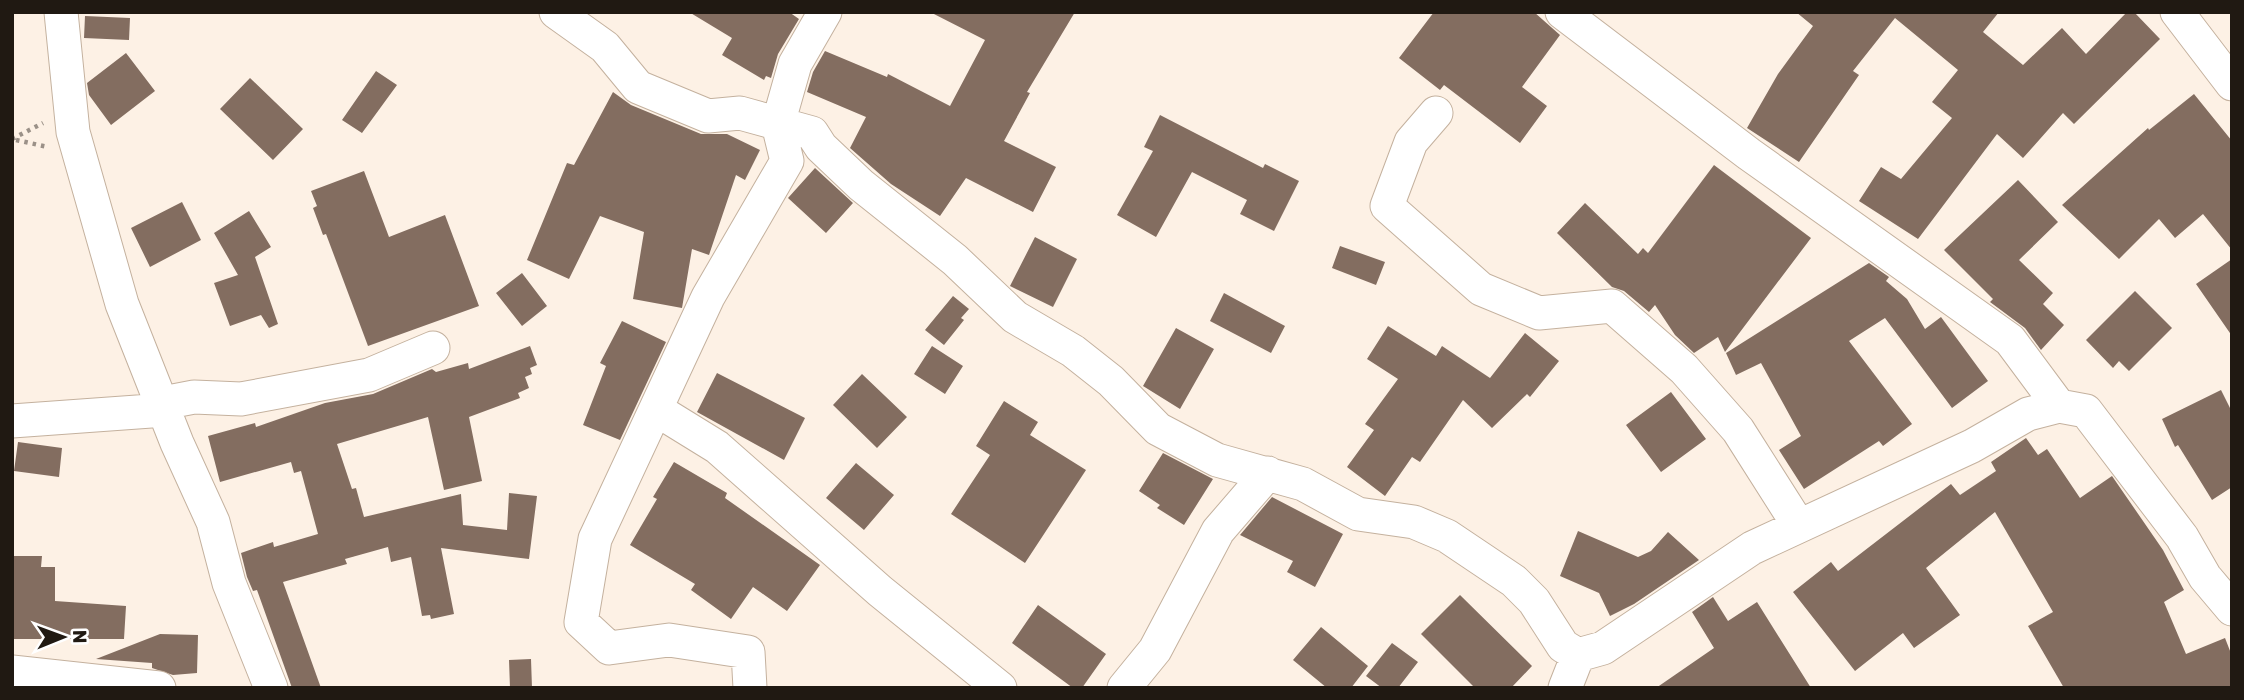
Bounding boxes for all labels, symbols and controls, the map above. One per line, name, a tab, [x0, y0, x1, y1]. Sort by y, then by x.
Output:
north arrow	[28, 602, 98, 672]
text: N	[68, 630, 91, 644]

